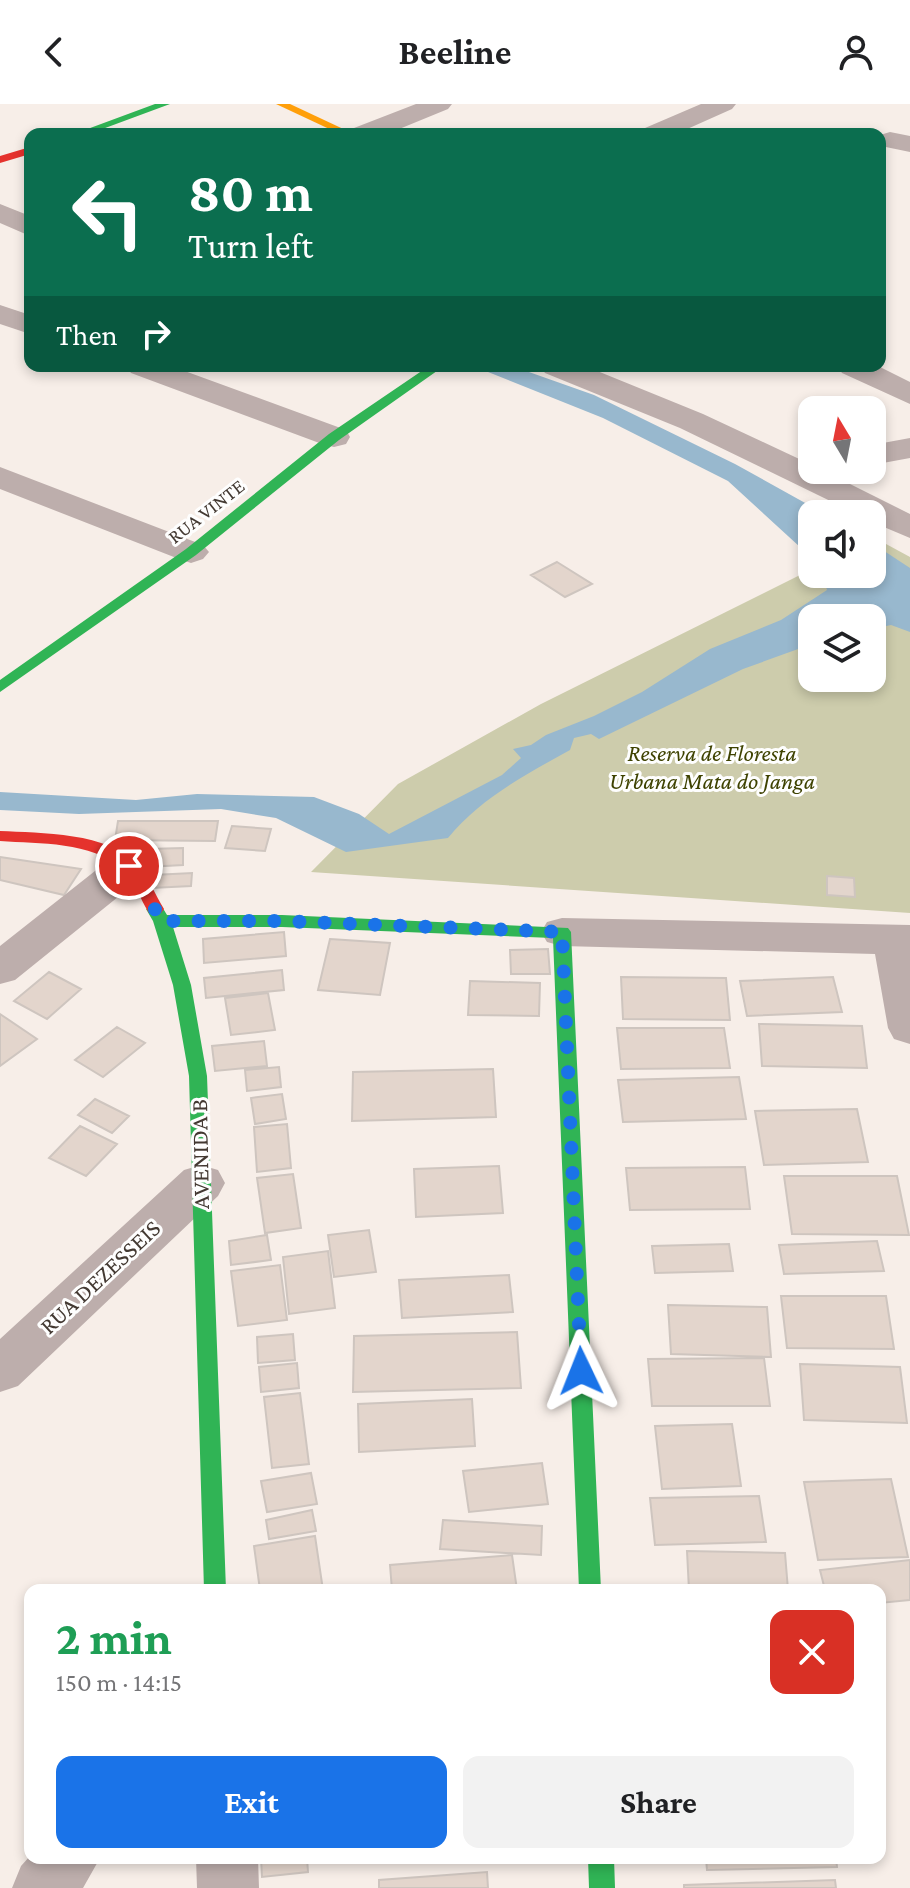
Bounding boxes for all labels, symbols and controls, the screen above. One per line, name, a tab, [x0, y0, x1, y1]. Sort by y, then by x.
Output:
icon: back	[32, 30, 76, 74]
icon: person	[834, 30, 878, 74]
text: Beeline	[399, 32, 511, 72]
icon: left	[56, 160, 160, 264]
text: 80 m	[188, 161, 313, 223]
text: Turn left	[188, 226, 313, 266]
icon: right	[134, 312, 178, 356]
text: Then	[56, 318, 118, 351]
north arrow	[798, 396, 886, 484]
map controls	[798, 396, 886, 692]
street label: RUA VINTE	[163, 474, 249, 548]
button: sound	[798, 500, 886, 588]
button: layers	[798, 604, 886, 692]
park label: Reserva de Floresta Urbana Mata do Janga	[609, 739, 815, 794]
pin	[95, 832, 163, 900]
icon: arrive	[107, 844, 151, 888]
street label: AVENIDA B	[185, 1099, 214, 1209]
street label: RUA DEZESSEIS	[34, 1214, 165, 1339]
position arrow	[539, 1329, 623, 1413]
button: close	[770, 1610, 854, 1694]
text: 2 min	[56, 1611, 172, 1664]
text: 150 m · 14:15	[56, 1668, 182, 1697]
button: Exit	[56, 1756, 447, 1848]
button: Share	[463, 1756, 854, 1848]

